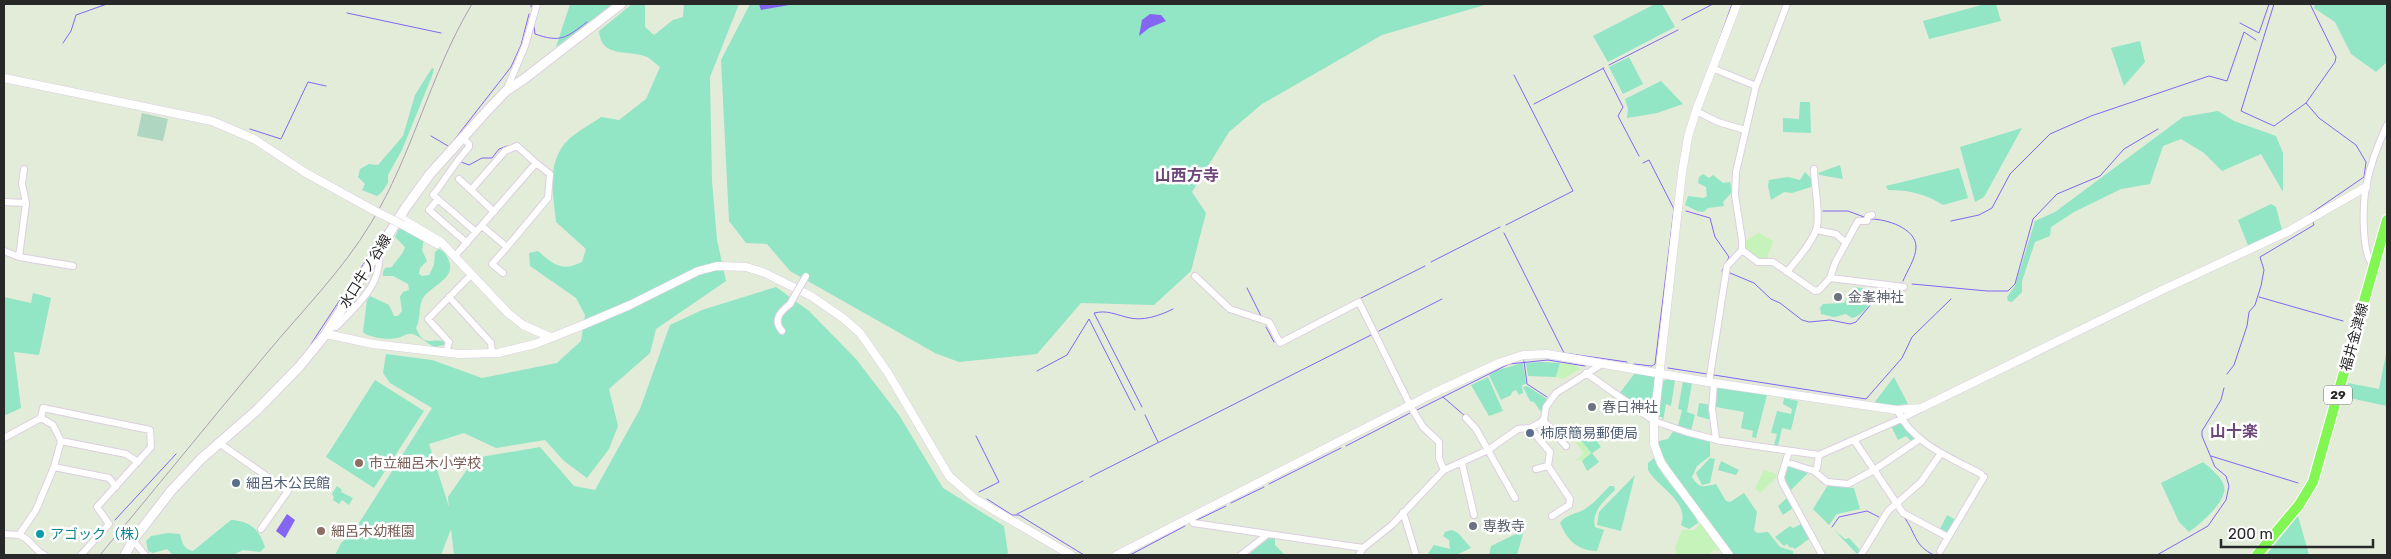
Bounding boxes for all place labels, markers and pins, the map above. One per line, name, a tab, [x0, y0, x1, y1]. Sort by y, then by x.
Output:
place label: 金峯神社	[1848, 289, 1904, 306]
marker: 金峯神社	[1832, 291, 1844, 303]
place label: 春日神社	[1602, 399, 1658, 416]
marker: 春日神社	[1586, 401, 1598, 413]
place label: 柿原簡易郵便局	[1540, 425, 1638, 442]
marker: 柿原簡易郵便局	[1524, 427, 1536, 439]
place label: 市立細呂木小学校	[369, 455, 481, 472]
marker: 市立細呂木小学校	[353, 457, 365, 469]
place label: 細呂木公民館	[246, 475, 330, 492]
marker: 細呂木公民館	[230, 477, 242, 489]
place label: 専教寺	[1483, 518, 1525, 535]
marker: 専教寺	[1467, 520, 1479, 532]
place label: 細呂木幼稚園	[331, 523, 415, 540]
marker: 細呂木幼稚園	[315, 525, 327, 537]
place label: アゴック（株）	[50, 526, 148, 543]
marker: アゴック（株）	[34, 528, 46, 540]

